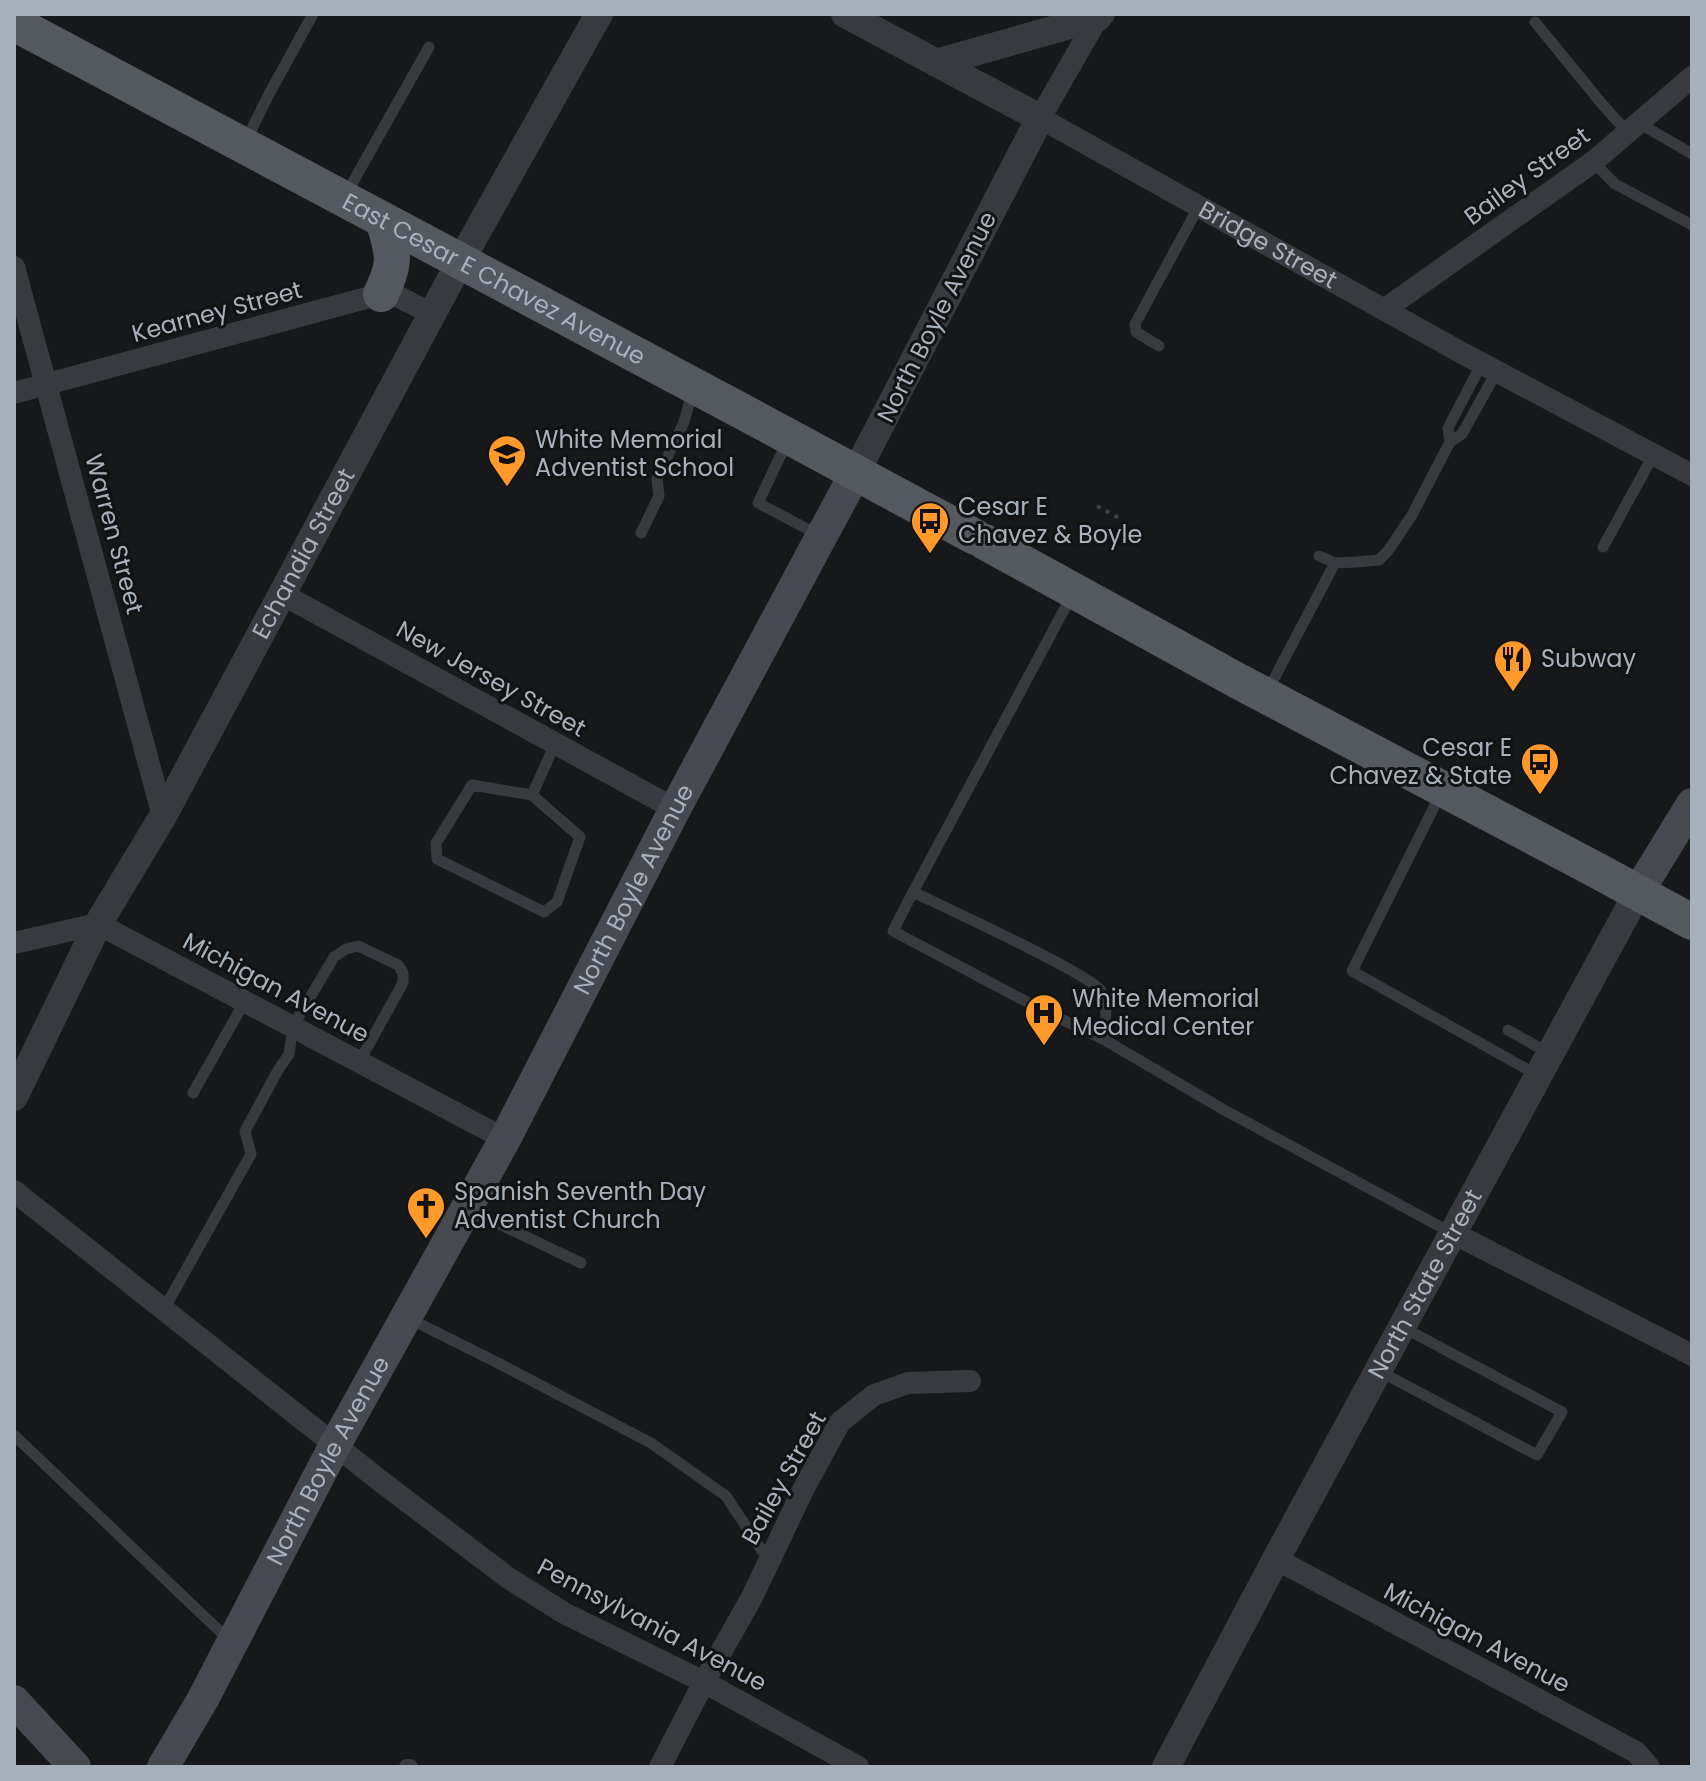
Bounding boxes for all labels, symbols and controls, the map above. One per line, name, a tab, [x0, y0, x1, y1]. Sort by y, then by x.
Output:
street label: Bailey Street	[1457, 119, 1596, 232]
street label: East Cesar E Chavez Avenue	[337, 185, 651, 373]
street label: Bridge Street	[1193, 193, 1343, 296]
street label: North Boyle Avenue	[869, 206, 1004, 428]
street label: Kearney Street	[128, 273, 306, 350]
place label: White Memorial Adventist School	[535, 423, 734, 484]
school or university icon: White Memorial Adventist School	[486, 433, 528, 488]
street label: Warren Street	[77, 450, 152, 618]
street label: Echandia Street	[244, 462, 362, 645]
place label: Cesar E Chavez & Boyle	[958, 490, 1142, 551]
bus stop icon: Cesar E Chavez & Boyle	[909, 500, 951, 555]
street label: New Jersey Street	[391, 613, 592, 744]
restaurant icon: Subway	[1492, 638, 1534, 693]
place label: Subway	[1541, 642, 1637, 675]
place label: Cesar E Chavez & State	[1329, 731, 1512, 792]
bus stop icon: Cesar E Chavez & State	[1519, 741, 1561, 796]
street label: North Boyle Avenue	[565, 778, 701, 1000]
street label: Michigan Avenue	[177, 924, 375, 1051]
place label: White Memorial Medical Center	[1072, 982, 1259, 1043]
hospital icon: White Memorial Medical Center	[1023, 992, 1065, 1047]
place label: Spanish Seventh Day Adventist Church	[454, 1175, 706, 1236]
street label: North State Street	[1360, 1183, 1490, 1385]
church icon: Spanish Seventh Day Adventist Church	[405, 1185, 447, 1240]
street label: North Boyle Avenue	[258, 1350, 397, 1571]
street label: Bailey Street	[733, 1405, 834, 1550]
street label: Pennsylvania Avenue	[532, 1550, 773, 1699]
street label: Michigan Avenue	[1378, 1574, 1576, 1701]

